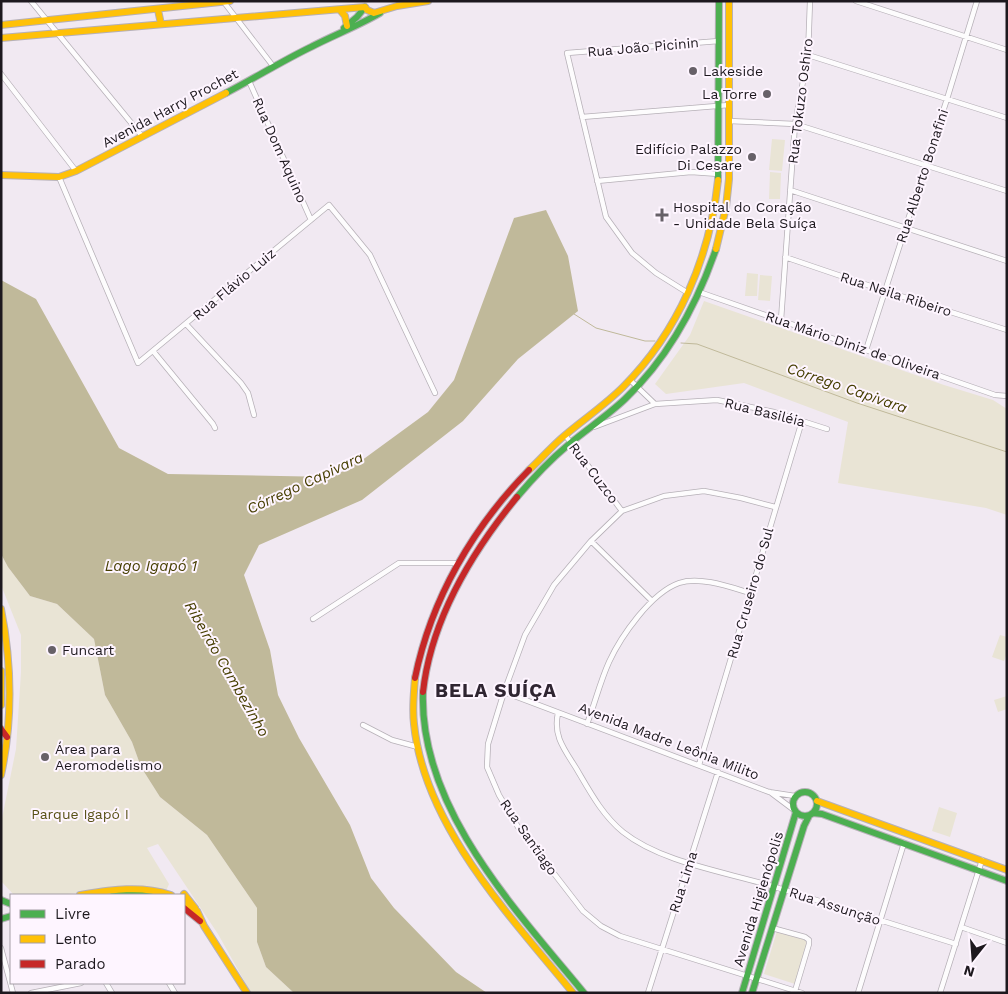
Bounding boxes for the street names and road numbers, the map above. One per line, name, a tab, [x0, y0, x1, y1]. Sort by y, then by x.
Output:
street label: Rua João Picinin	[587, 34, 699, 60]
street label: Rua Tokuzo Oshiro	[784, 37, 816, 165]
street label: Avenida Harry Prochet	[99, 65, 241, 151]
street label: Rua Dom Aquino	[250, 95, 310, 205]
street label: Rua Alberto Bonafini	[893, 107, 951, 245]
street label: Rua Flávio Luiz	[189, 245, 279, 323]
street label: Rua Neila Ribeiro	[838, 268, 954, 320]
street label: Rua Mário Diniz de Oliveira	[764, 308, 942, 382]
street label: Rua Basiléia	[723, 394, 807, 430]
street label: Rua Cuzco	[566, 439, 622, 507]
street label: Rua Cruseiro do Sul	[724, 525, 777, 660]
street label: Avenida Madre Leônia Milito	[577, 699, 761, 783]
street label: Rua Santiago	[497, 796, 561, 878]
street label: Avenida Higienópolis	[730, 829, 786, 969]
street label: Rua Lima	[666, 849, 700, 915]
street label: Rua Assunção	[787, 884, 883, 928]

